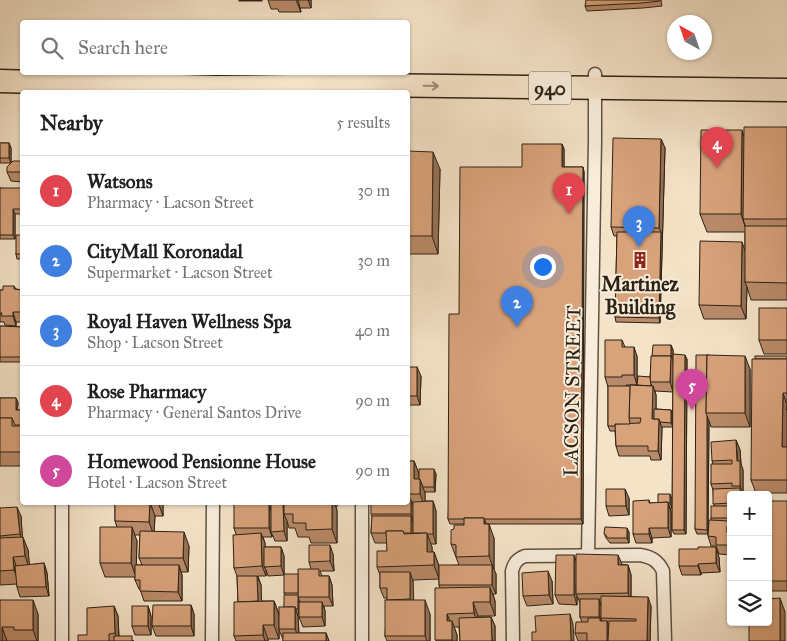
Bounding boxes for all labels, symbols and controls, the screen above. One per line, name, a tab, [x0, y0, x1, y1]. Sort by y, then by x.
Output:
north arrow	[667, 15, 712, 60]
search box	[20, 20, 410, 75]
icon: search	[38, 34, 66, 62]
text: Search here	[78, 36, 168, 59]
road number: 940	[529, 72, 571, 105]
one-way arrow	[422, 81, 439, 91]
text: Nearby	[40, 110, 103, 136]
text: 5 results	[336, 113, 390, 132]
pin: 4	[701, 127, 733, 168]
text: Watsons	[87, 170, 153, 193]
pin: 1	[553, 173, 585, 214]
text: 1	[53, 181, 59, 200]
text: 30 m	[357, 181, 390, 200]
text: Pharmacy · Lacson Street	[87, 193, 254, 212]
pin: 3	[623, 206, 655, 247]
text: CityMall Koronadal	[87, 240, 243, 263]
building icon: Martinez Building	[630, 250, 650, 270]
text: 2	[52, 251, 60, 270]
text: 30 m	[357, 251, 390, 270]
your location	[530, 254, 556, 280]
text: Supermarket · Lacson Street	[87, 263, 273, 282]
place label: Martinez Building	[601, 272, 680, 320]
pin: 2	[501, 286, 533, 327]
street label: LACSON STREET	[559, 305, 585, 477]
text: Royal Haven Wellness Spa	[87, 310, 291, 333]
text: 3	[53, 321, 59, 340]
text: 40 m	[355, 321, 390, 340]
text: Shop · Lacson Street	[87, 333, 223, 352]
pin: 5	[676, 369, 708, 410]
text: Rose Pharmacy	[87, 380, 206, 403]
text: 4	[52, 391, 60, 410]
text: 90 m	[355, 391, 390, 410]
text: Pharmacy · General Santos Drive	[87, 403, 302, 422]
text: Homewood Pensionne House	[87, 450, 316, 473]
text: 5	[52, 461, 60, 480]
text: 90 m	[355, 461, 390, 480]
text: Hotel · Lacson Street	[87, 473, 227, 492]
map controls	[727, 491, 772, 626]
button: +	[727, 491, 772, 536]
button: −	[727, 536, 772, 581]
button: layers	[727, 581, 772, 626]

